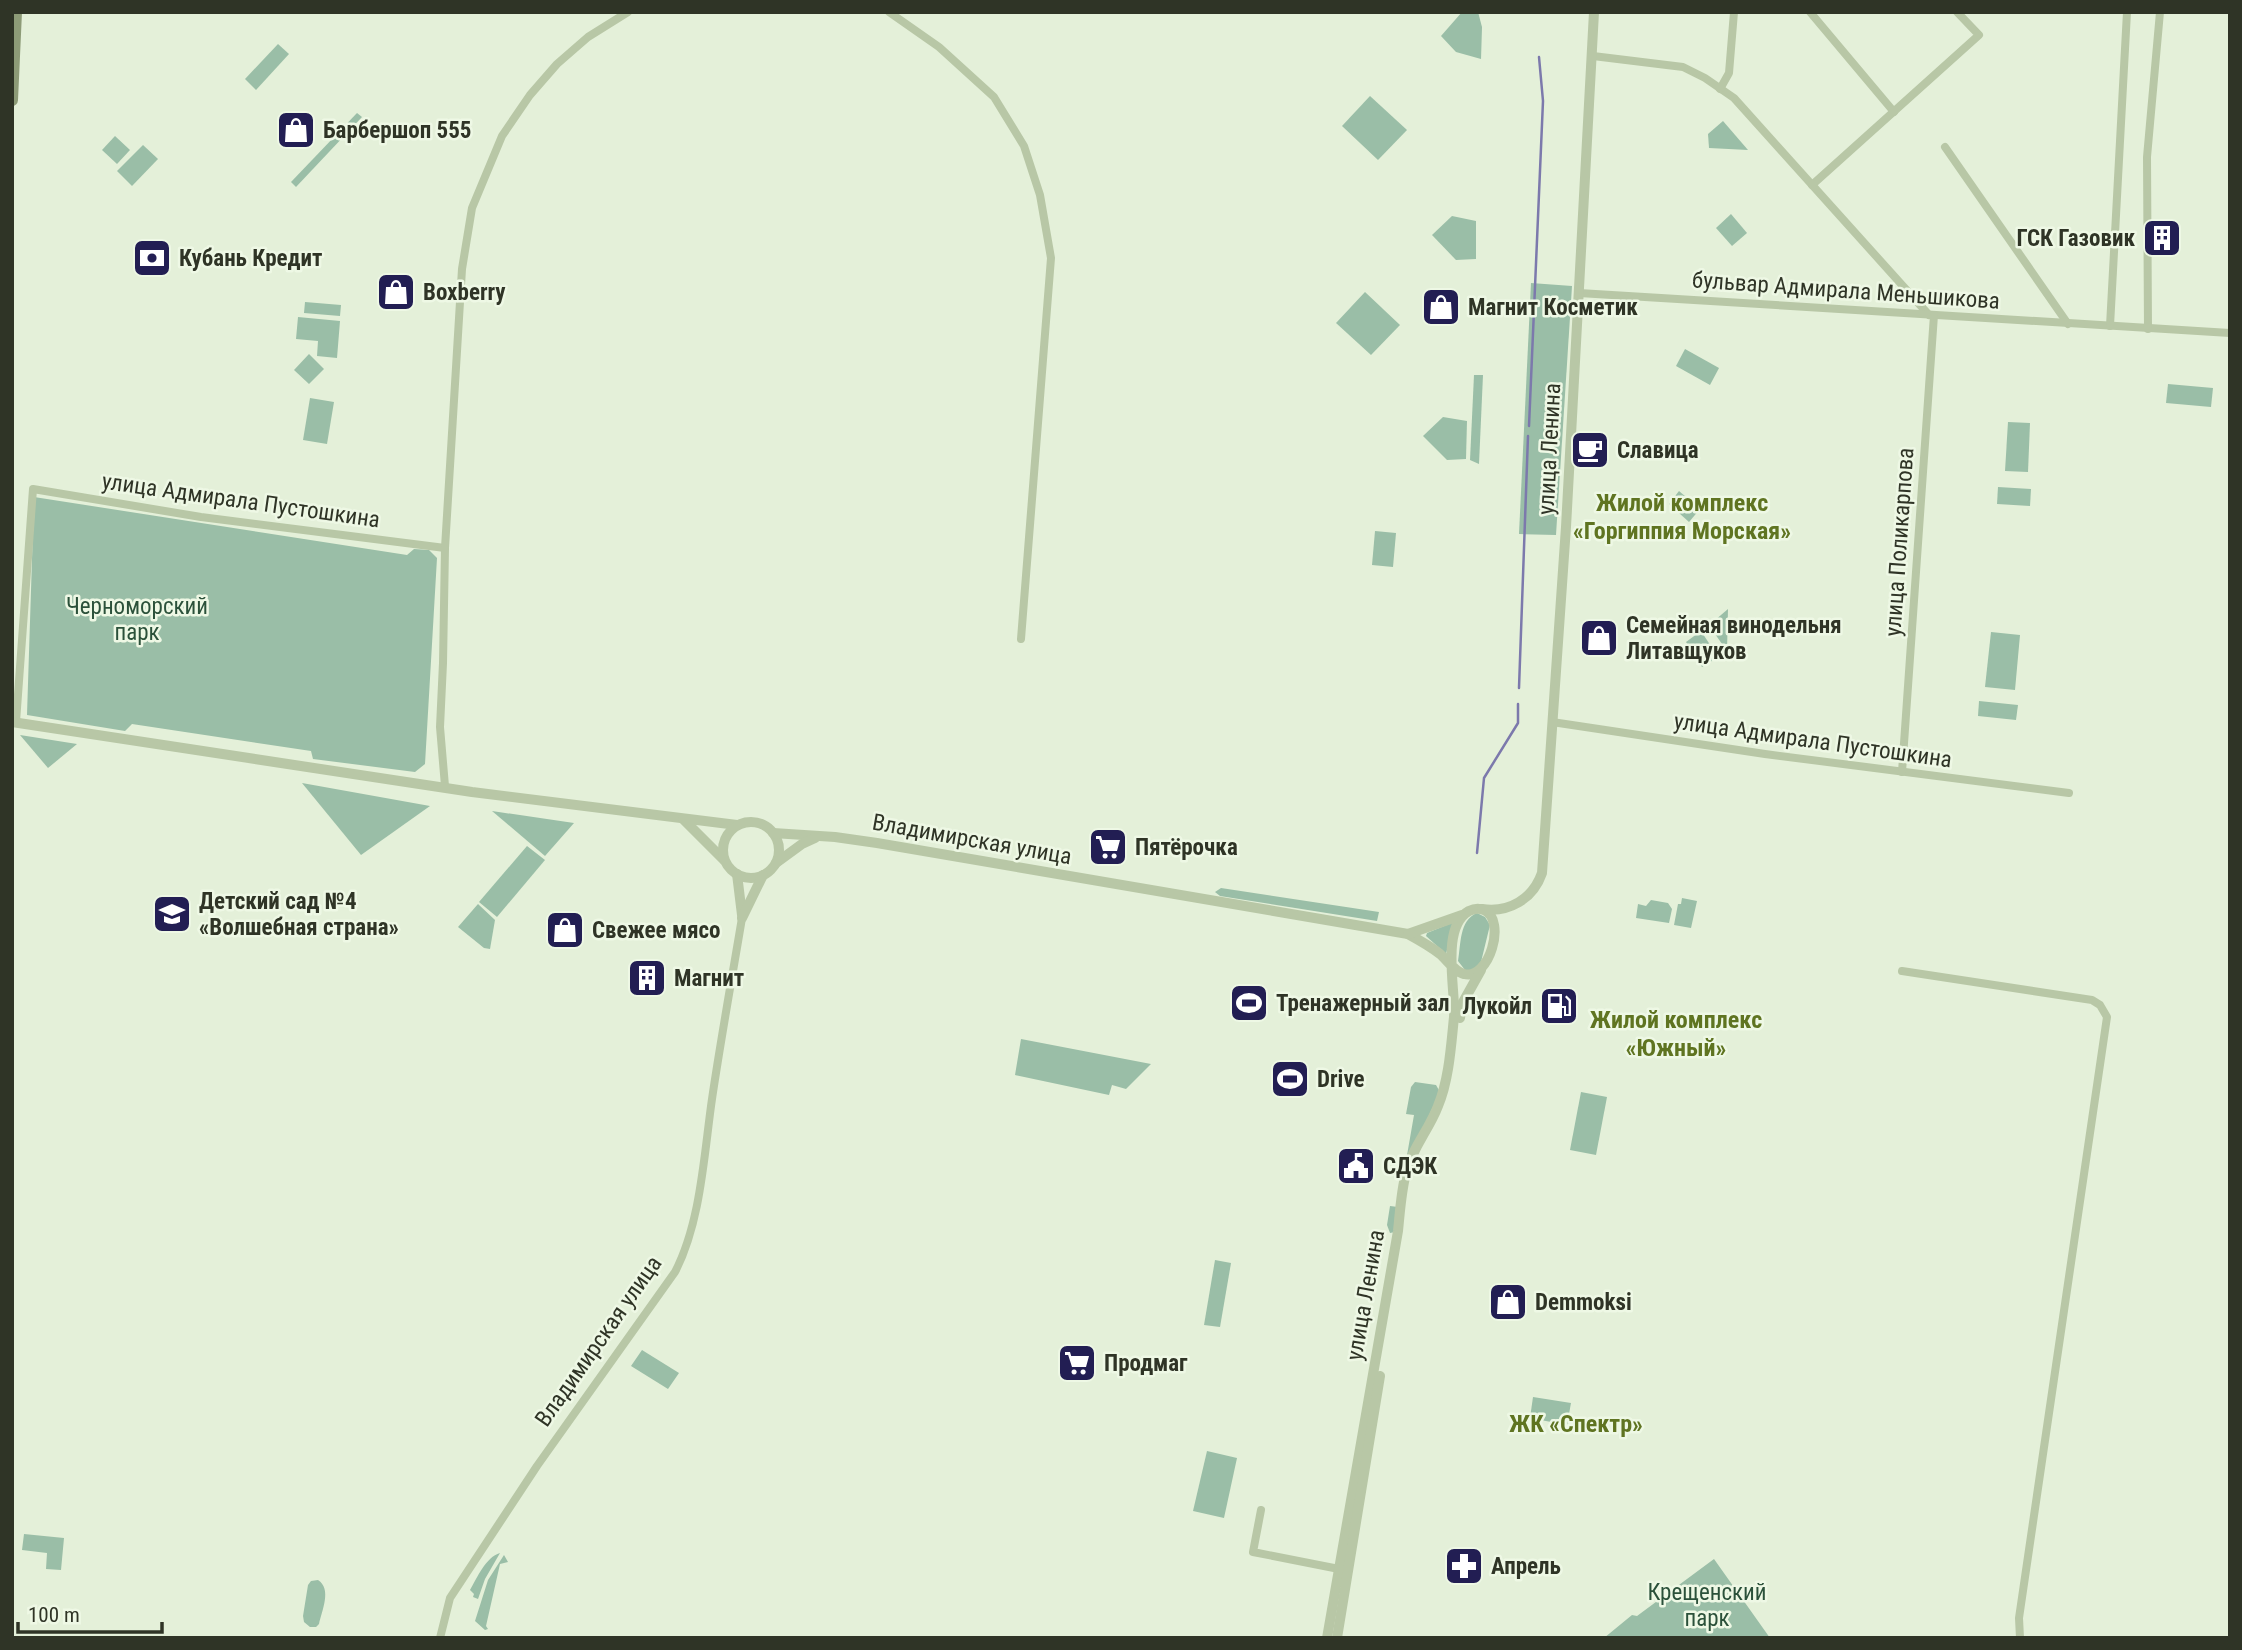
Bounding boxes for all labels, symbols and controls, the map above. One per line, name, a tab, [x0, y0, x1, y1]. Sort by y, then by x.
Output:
shop icon: Барбершоп 555	[275, 109, 317, 151]
place label: Барбершоп 555	[323, 117, 471, 144]
building icon: ГСК Газовик	[2141, 217, 2183, 259]
place label: ГСК Газовик	[2016, 225, 2135, 252]
bank icon: Кубань Кредит	[131, 237, 173, 279]
place label: Кубань Кредит	[179, 245, 322, 272]
street label: бульвар Адмирала Меньшикова	[1691, 266, 2001, 315]
shop icon: Boxberry	[375, 271, 417, 313]
place label: Boxberry	[423, 279, 506, 306]
shop icon: Магнит Косметик	[1420, 286, 1462, 328]
place label: Магнит Косметик	[1468, 294, 1638, 321]
street label: улица Ленина	[1533, 382, 1566, 516]
cafe icon: Славица	[1569, 429, 1611, 471]
place label: Славица	[1617, 437, 1699, 464]
street label: улица Поликарпова	[1879, 447, 1920, 637]
street label: улица Адмирала Пустошкина	[100, 468, 382, 533]
district label: Жилой комплекс «Горгиппия Морская»	[1573, 489, 1791, 545]
park label: Черноморский парк	[66, 593, 208, 646]
place label: Семейная винодельня Литавщуков	[1626, 612, 1842, 665]
shop icon: Семейная винодельня Литавщуков	[1578, 617, 1620, 659]
street label: улица Адмирала Пустошкина	[1672, 708, 1954, 773]
street label: Владимирская улица	[870, 809, 1074, 870]
supermarket icon: Пятёрочка	[1087, 826, 1129, 868]
place label: Пятёрочка	[1135, 834, 1238, 861]
place label: Детский сад №4 «Волшебная страна»	[199, 888, 399, 941]
school or university icon: Детский сад №4 «Волшебная страна»	[151, 893, 193, 935]
shop icon: Свежее мясо	[544, 909, 586, 951]
place label: Свежее мясо	[592, 917, 721, 944]
building icon: Магнит	[626, 957, 668, 999]
place label: Магнит	[674, 965, 744, 992]
sports icon: Тренажерный зал	[1228, 982, 1270, 1024]
fuel station icon: Лукойл	[1538, 985, 1580, 1027]
place label: Тренажерный зал	[1276, 990, 1449, 1017]
place label: Лукойл	[1462, 993, 1532, 1020]
district label: Жилой комплекс «Южный»	[1590, 1006, 1762, 1062]
sports icon: Drive	[1269, 1058, 1311, 1100]
place label: Drive	[1317, 1066, 1365, 1093]
public building icon: СДЭК	[1335, 1145, 1377, 1187]
place label: СДЭК	[1383, 1153, 1438, 1180]
street label: улица Ленина	[1341, 1228, 1390, 1362]
street label: Владимирская улица	[529, 1251, 667, 1432]
shop icon: Demmoksi	[1487, 1281, 1529, 1323]
place label: Demmoksi	[1535, 1289, 1632, 1316]
supermarket icon: Продмаг	[1056, 1342, 1098, 1384]
place label: Продмаг	[1104, 1350, 1188, 1377]
district label: ЖК «Спектр»	[1509, 1410, 1643, 1438]
pharmacy icon: Апрель	[1443, 1545, 1485, 1587]
place label: Апрель	[1491, 1553, 1561, 1580]
park label: Крещенский парк	[1647, 1579, 1767, 1632]
scale bar	[18, 1590, 161, 1634]
text: 100 m	[28, 1603, 80, 1627]

